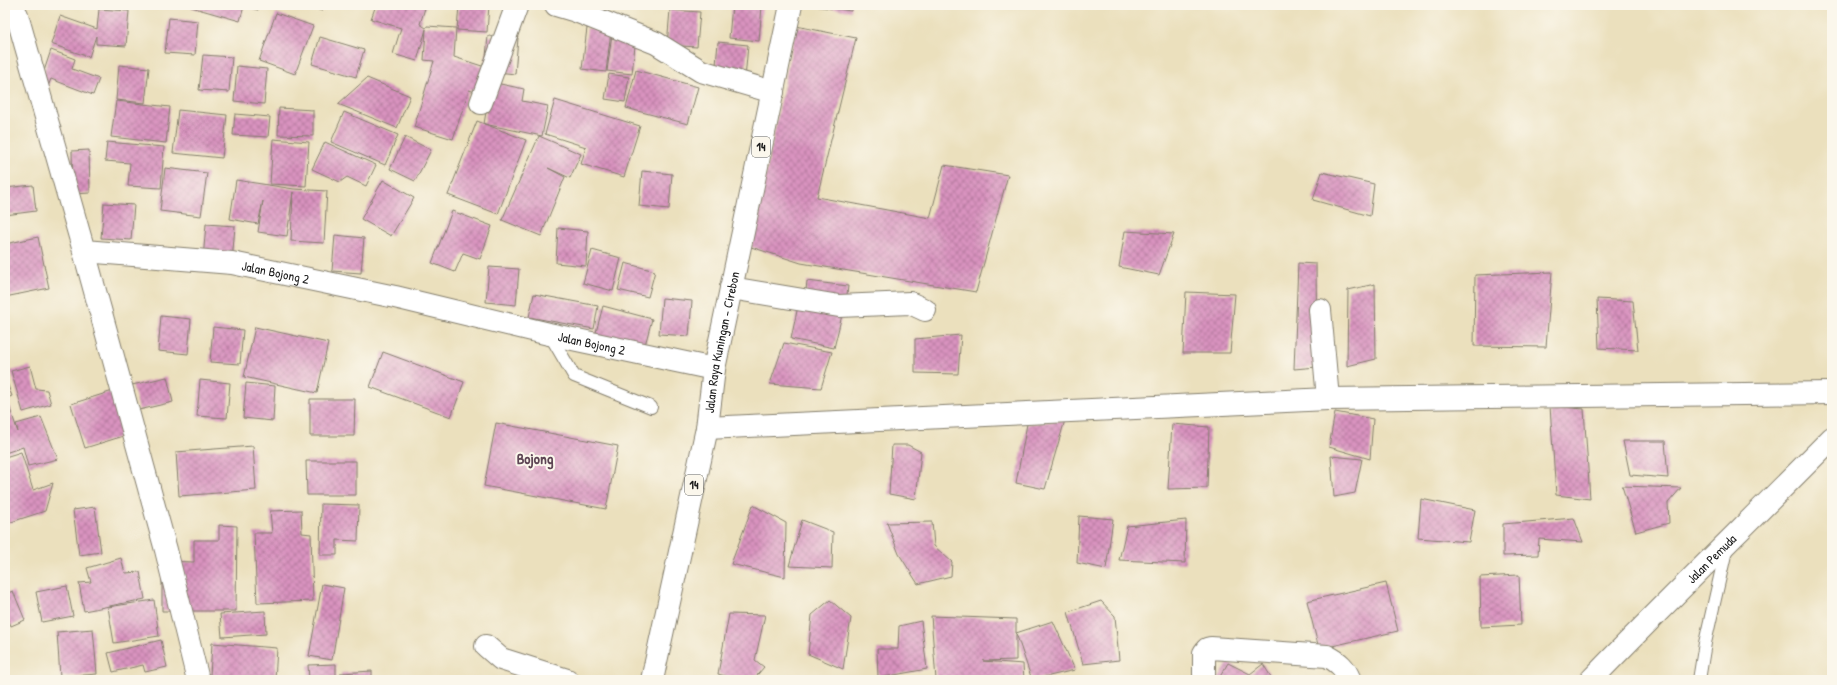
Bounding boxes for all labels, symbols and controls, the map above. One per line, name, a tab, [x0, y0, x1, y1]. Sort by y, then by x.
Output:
road number: 14	[752, 137, 770, 157]
street label: Jalan Bojong 2	[240, 256, 311, 288]
street label: Jalan Raya Kuningan - Cirebon	[700, 270, 743, 414]
street label: Jalan Bojong 2	[556, 327, 627, 359]
district label: Bojong	[517, 448, 554, 470]
road number: 14	[685, 475, 703, 495]
street label: Jalan Pemuda	[1683, 530, 1740, 587]

